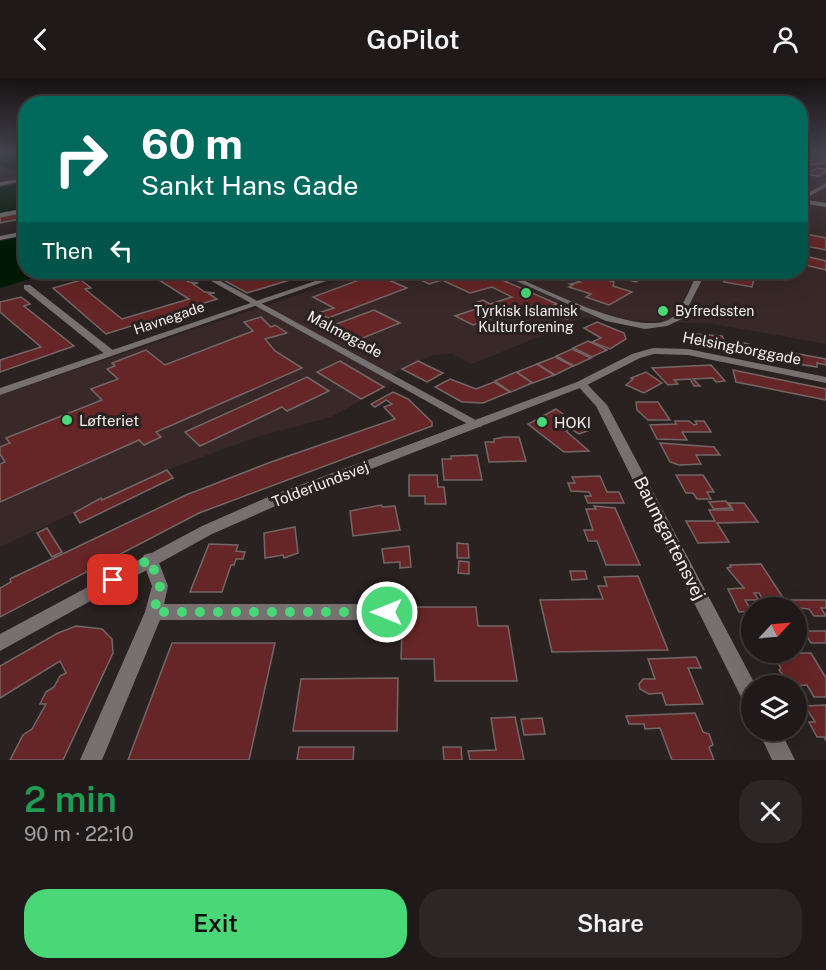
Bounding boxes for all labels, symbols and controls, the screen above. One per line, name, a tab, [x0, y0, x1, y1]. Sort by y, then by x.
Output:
icon: back	[24, 23, 57, 56]
text: GoPilot	[366, 23, 460, 55]
icon: person	[769, 23, 802, 56]
text: 60 m	[141, 119, 243, 168]
icon: right	[42, 120, 120, 198]
text: Sankt Hans Gade	[141, 169, 359, 201]
icon: left	[105, 234, 138, 267]
text: Then	[42, 238, 93, 264]
marker: Tyrkisk Islamisk Kulturforening	[519, 286, 533, 300]
street label: Havnegade	[132, 298, 207, 338]
place label: Tyrkisk Islamisk Kulturforening	[474, 303, 578, 335]
place label: Byfredssten	[675, 303, 754, 319]
marker: Byfredssten	[656, 304, 670, 318]
street label: Malmøgade	[305, 307, 385, 361]
street label: Helsingborggade	[681, 328, 803, 368]
place label: Løfteriet	[79, 412, 139, 429]
marker: Løfteriet	[60, 413, 74, 427]
place label: HOKI	[554, 414, 591, 431]
marker: HOKI	[535, 415, 549, 429]
street label: Tolderlundsvej	[269, 458, 371, 510]
street label: Baumgartensvej	[630, 473, 710, 603]
pin	[87, 554, 138, 605]
icon: arrive	[96, 563, 129, 596]
position arrow	[355, 580, 419, 644]
north arrow	[741, 597, 807, 663]
map controls	[741, 597, 807, 741]
button: layers	[741, 675, 807, 741]
text: 2 min	[24, 778, 117, 820]
button: close	[739, 780, 802, 843]
text: 90 m · 22:10	[24, 822, 134, 846]
button: Exit	[24, 889, 407, 958]
button: Share	[419, 889, 802, 958]

